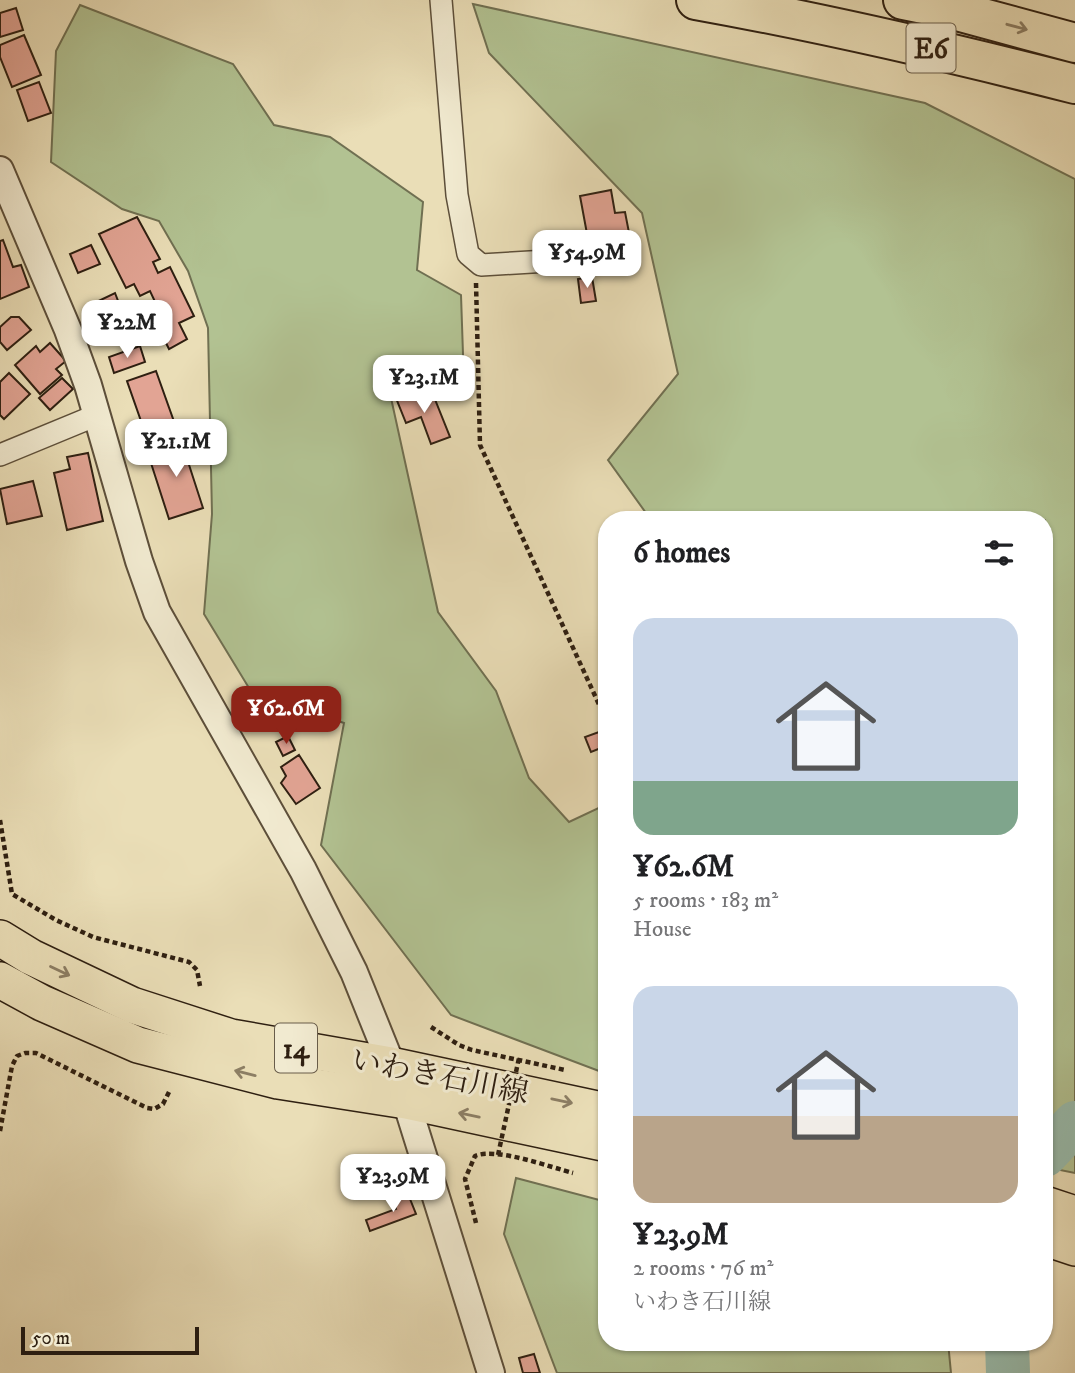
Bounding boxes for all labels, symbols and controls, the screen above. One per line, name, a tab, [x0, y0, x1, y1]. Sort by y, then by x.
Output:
one-way arrow	[1005, 21, 1028, 34]
road number: E6	[906, 23, 956, 72]
pin: ¥54.9M	[530, 230, 644, 290]
text: ¥54.9M	[548, 238, 626, 267]
pin: ¥22M	[86, 300, 168, 360]
text: ¥22M	[97, 308, 157, 337]
pin: ¥23.1M	[367, 356, 481, 415]
text: ¥23.1M	[389, 363, 459, 392]
pin: ¥21.1M	[119, 420, 233, 479]
text: ¥21.1M	[141, 427, 211, 456]
icon: filters	[980, 534, 1018, 572]
text: 6 homes	[633, 535, 730, 572]
icon: home	[763, 663, 889, 789]
pin: ¥62.6M	[229, 686, 343, 746]
text: ¥62.6M	[247, 694, 325, 723]
text: ¥62.6M	[633, 849, 734, 886]
text: 5 rooms · 183 m²	[633, 886, 778, 915]
text: House	[633, 915, 691, 944]
one-way arrow	[49, 965, 70, 978]
road number: 14	[275, 1024, 317, 1072]
icon: home	[763, 1032, 889, 1158]
street label: いわき石川線	[348, 1042, 532, 1113]
one-way arrow	[234, 1066, 257, 1079]
one-way arrow	[550, 1095, 573, 1109]
one-way arrow	[458, 1107, 481, 1121]
pin: ¥23.9M	[336, 1154, 450, 1214]
text: ¥23.9M	[356, 1162, 430, 1191]
text: ¥23.9M	[633, 1217, 729, 1254]
text: 2 rooms · 76 m²	[633, 1254, 773, 1283]
text: いわき石川線	[633, 1288, 771, 1317]
scale bar	[21, 1324, 200, 1356]
text: 50 m	[32, 1327, 70, 1350]

